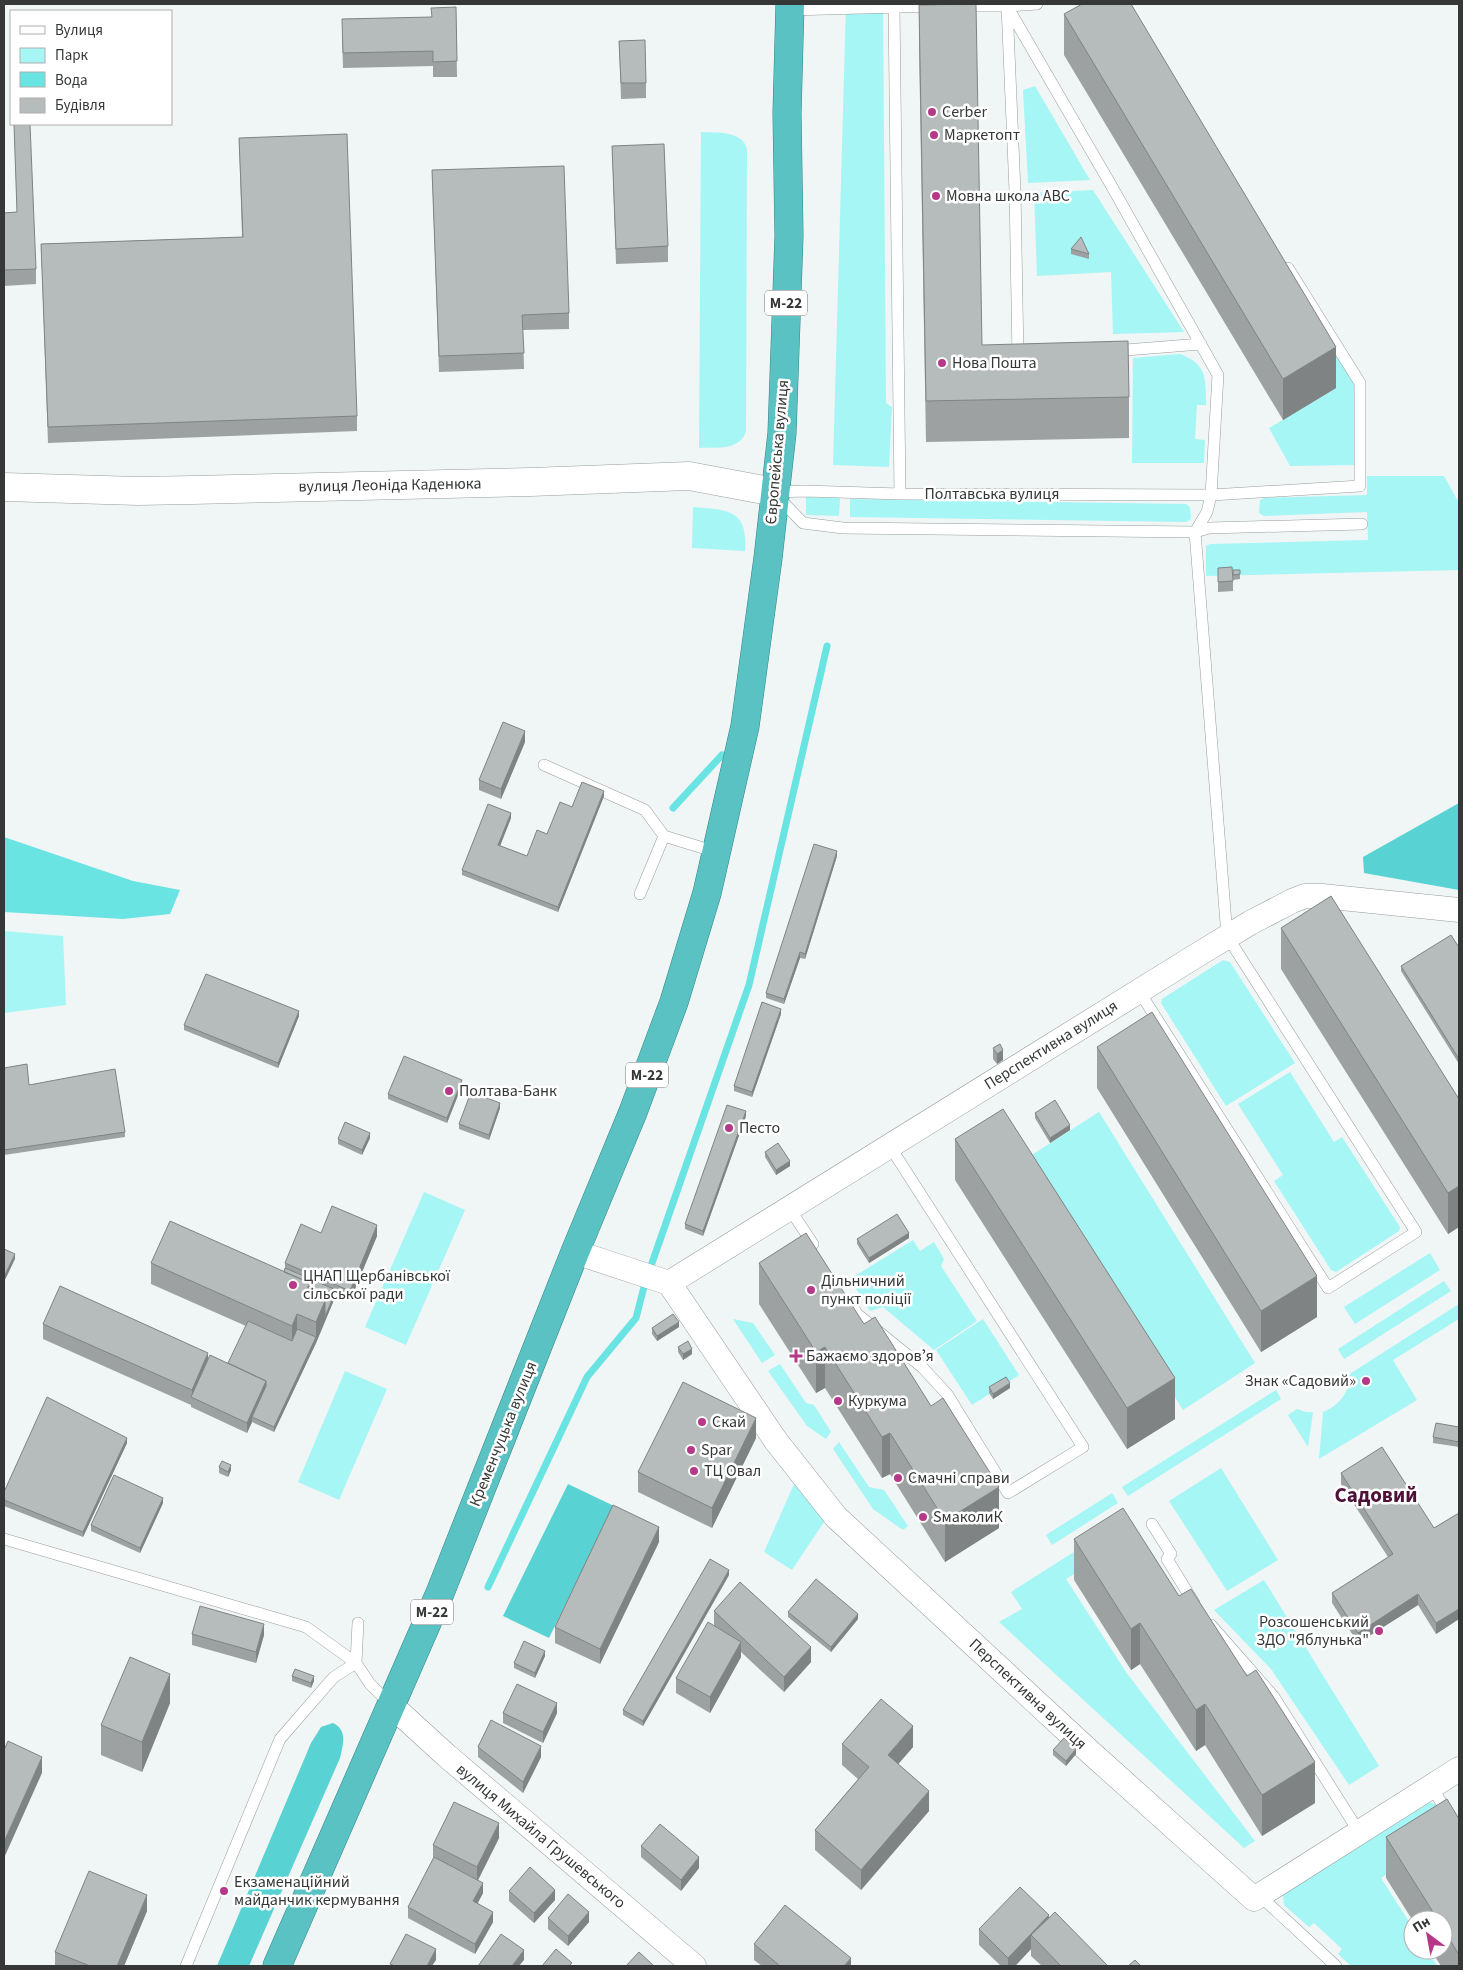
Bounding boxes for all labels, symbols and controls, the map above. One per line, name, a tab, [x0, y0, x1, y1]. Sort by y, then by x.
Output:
legend	[10, 10, 172, 125]
text: Вулиця	[55, 20, 103, 41]
text: Парк	[55, 45, 89, 66]
text: Вода	[55, 70, 88, 91]
text: Будівля	[55, 95, 105, 116]
place label: Cerber	[942, 101, 987, 123]
marker: Cerber	[926, 106, 938, 118]
place label: Маркетопт	[944, 124, 1020, 146]
marker: Маркетопт	[928, 129, 940, 141]
place label: Мовна школа ABC	[946, 185, 1070, 207]
marker: Мовна школа ABC	[930, 190, 942, 202]
road number: М-22	[765, 290, 807, 316]
place label: Нова Пошта	[952, 352, 1037, 374]
marker: Нова Пошта	[936, 357, 948, 369]
street label: Європейська вулиця	[760, 379, 794, 525]
street label: вулиця Леоніда Каденюка	[298, 472, 482, 498]
street label: Полтавська вулиця	[924, 483, 1060, 505]
street label: Перспективна вулиця	[980, 995, 1122, 1095]
road number: М-22	[626, 1062, 668, 1088]
place label: Полтава-Банк	[459, 1080, 557, 1102]
marker: Полтава-Банк	[443, 1085, 455, 1097]
place label: Песто	[739, 1117, 780, 1139]
marker: Песто	[723, 1122, 735, 1134]
place label: ЦНАП Щербанівської сільської ради	[303, 1265, 451, 1305]
place label: Дільничний пункт поліції	[821, 1270, 911, 1310]
marker: ЦНАП Щербанівської сільської ради	[287, 1279, 299, 1291]
marker: Дільничний пункт поліції	[805, 1284, 817, 1296]
place label: Бажаємо здоровʼя	[806, 1345, 934, 1367]
marker: Бажаємо здоровʼя	[790, 1350, 802, 1362]
street label: Кременчуцька вулиця	[464, 1358, 542, 1510]
place label: Знак «Садовий»	[1245, 1370, 1356, 1392]
marker: Знак «Садовий»	[1360, 1375, 1372, 1387]
place label: Куркума	[848, 1390, 907, 1412]
marker: Куркума	[832, 1395, 844, 1407]
place label: Скай	[712, 1411, 746, 1433]
marker: Скай	[696, 1416, 708, 1428]
place label: Spar	[701, 1439, 732, 1461]
marker: Spar	[685, 1444, 697, 1456]
place label: ТЦ Овал	[704, 1460, 761, 1482]
marker: ТЦ Овал	[688, 1465, 700, 1477]
place label: Смачні справи	[908, 1467, 1010, 1489]
marker: Смачні справи	[892, 1472, 904, 1484]
district label: Садовий	[1335, 1480, 1417, 1510]
place label: SмаколиК	[933, 1506, 1004, 1528]
marker: SмаколиК	[917, 1511, 929, 1523]
road number: М-22	[411, 1600, 453, 1624]
place label: Розсошенський ЗДО "Яблунька"	[1256, 1611, 1369, 1651]
marker: Розсошенський ЗДО "Яблунька"	[1373, 1625, 1385, 1637]
street label: Перспективна вулиця	[964, 1634, 1092, 1754]
street label: вулиця Михайла Грушевського	[451, 1758, 631, 1914]
place label: Екзаменаційний майданчик кермування	[234, 1871, 400, 1911]
marker: Екзаменаційний майданчик кермування	[218, 1885, 230, 1897]
north arrow	[1403, 1910, 1453, 1960]
text: Пн	[1409, 1912, 1434, 1938]

